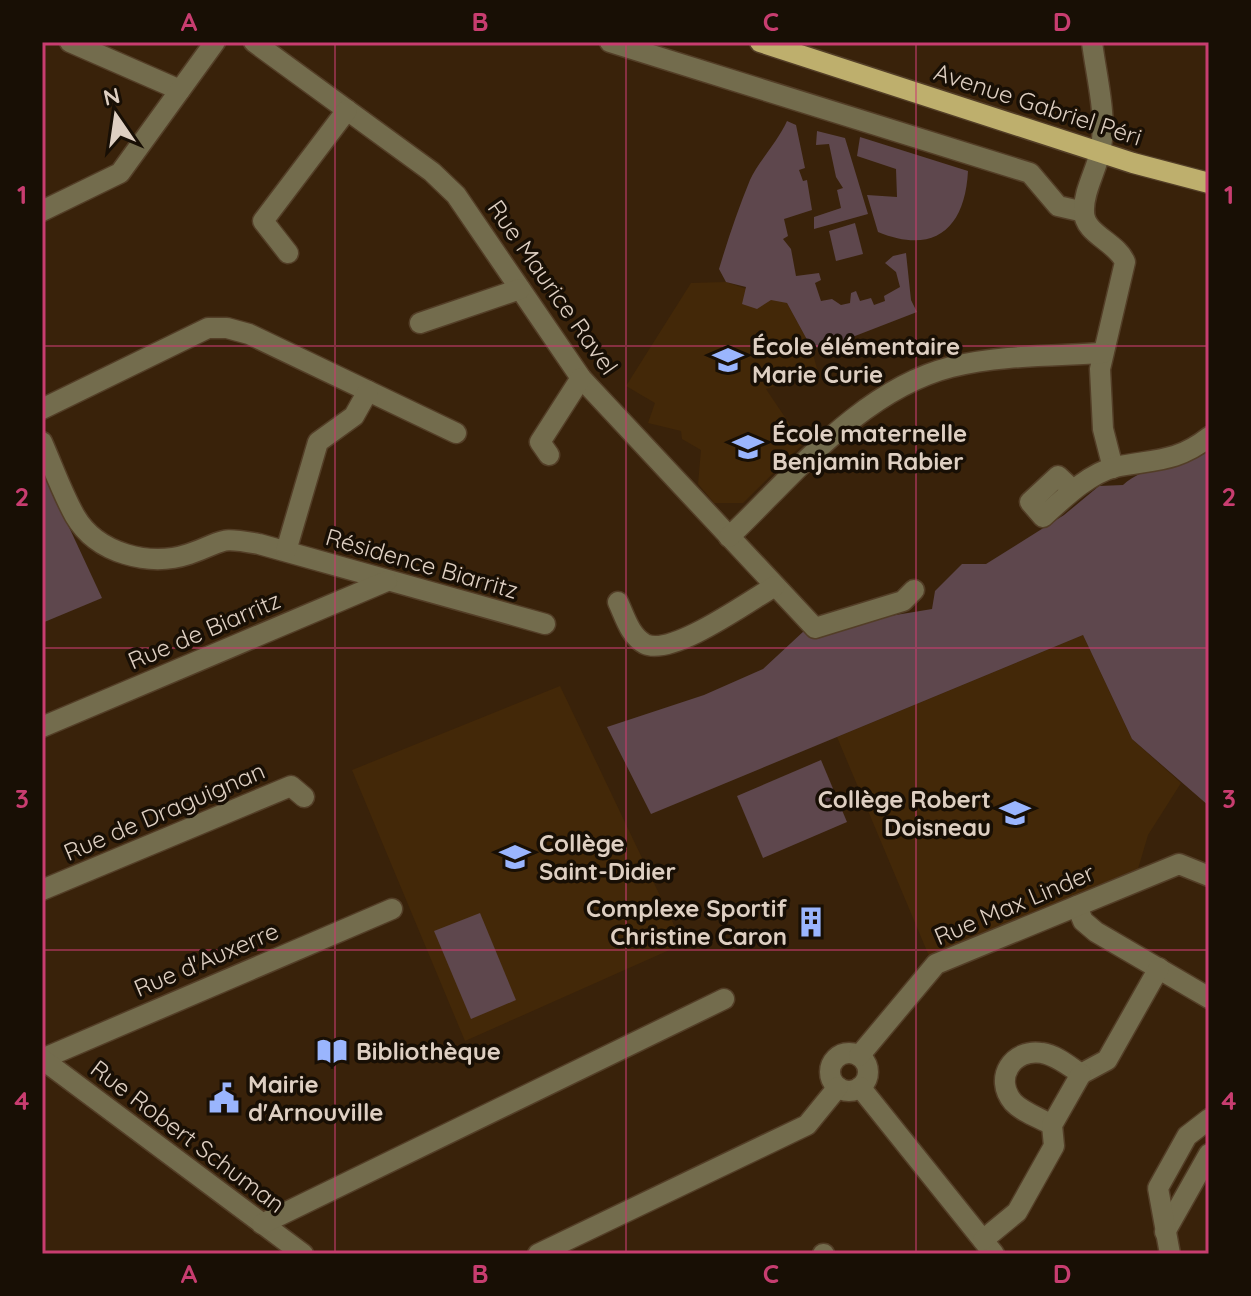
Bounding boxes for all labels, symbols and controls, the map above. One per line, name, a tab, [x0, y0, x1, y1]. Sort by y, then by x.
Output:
text: A	[181, 5, 198, 38]
text: B	[471, 5, 489, 38]
text: C	[763, 5, 779, 38]
text: D	[1053, 5, 1071, 38]
street label: Avenue Gabriel Péri	[930, 56, 1146, 152]
north arrow	[76, 76, 156, 156]
text: N	[100, 81, 123, 112]
text: 1	[17, 178, 27, 211]
text: 1	[1224, 178, 1234, 211]
street label: Rue Maurice Ravel	[482, 194, 624, 380]
place label: École élémentaire Marie Curie	[752, 331, 960, 389]
school or university icon: École élémentaire Marie Curie	[711, 343, 745, 377]
place label: École maternelle Benjamin Rabier	[772, 418, 967, 476]
school or university icon: École maternelle Benjamin Rabier	[731, 430, 765, 464]
text: 2	[15, 480, 29, 513]
text: 2	[1222, 480, 1236, 513]
street label: Résidence Biarritz	[322, 521, 522, 605]
street label: Rue de Biarritz	[123, 584, 285, 676]
street label: Rue de Draguignan	[59, 755, 269, 867]
text: 3	[15, 782, 29, 815]
text: 3	[1222, 782, 1236, 815]
place label: Collège Robert Doisneau	[818, 784, 991, 842]
school or university icon: Collège Robert Doisneau	[998, 796, 1032, 830]
place label: Collège Saint-Didier	[539, 828, 676, 886]
school or university icon: Collège Saint-Didier	[498, 840, 532, 874]
street label: Rue Max Linder	[929, 857, 1099, 951]
place label: Complexe Sportif Christine Caron	[586, 893, 788, 951]
building icon: Complexe Sportif Christine Caron	[794, 905, 828, 939]
street label: Rue d'Auxerre	[129, 915, 283, 1003]
library icon: Bibliothèque	[315, 1034, 349, 1068]
place label: Bibliothèque	[356, 1036, 501, 1066]
street label: Rue Robert Schuman	[85, 1053, 291, 1219]
place label: Mairie d'Arnouville	[248, 1069, 383, 1127]
public building icon: Mairie d'Arnouville	[207, 1081, 241, 1115]
text: 4	[14, 1084, 30, 1117]
text: 4	[1221, 1084, 1237, 1117]
text: A	[181, 1257, 198, 1290]
text: B	[471, 1257, 489, 1290]
text: C	[763, 1257, 779, 1290]
text: D	[1053, 1257, 1071, 1290]

